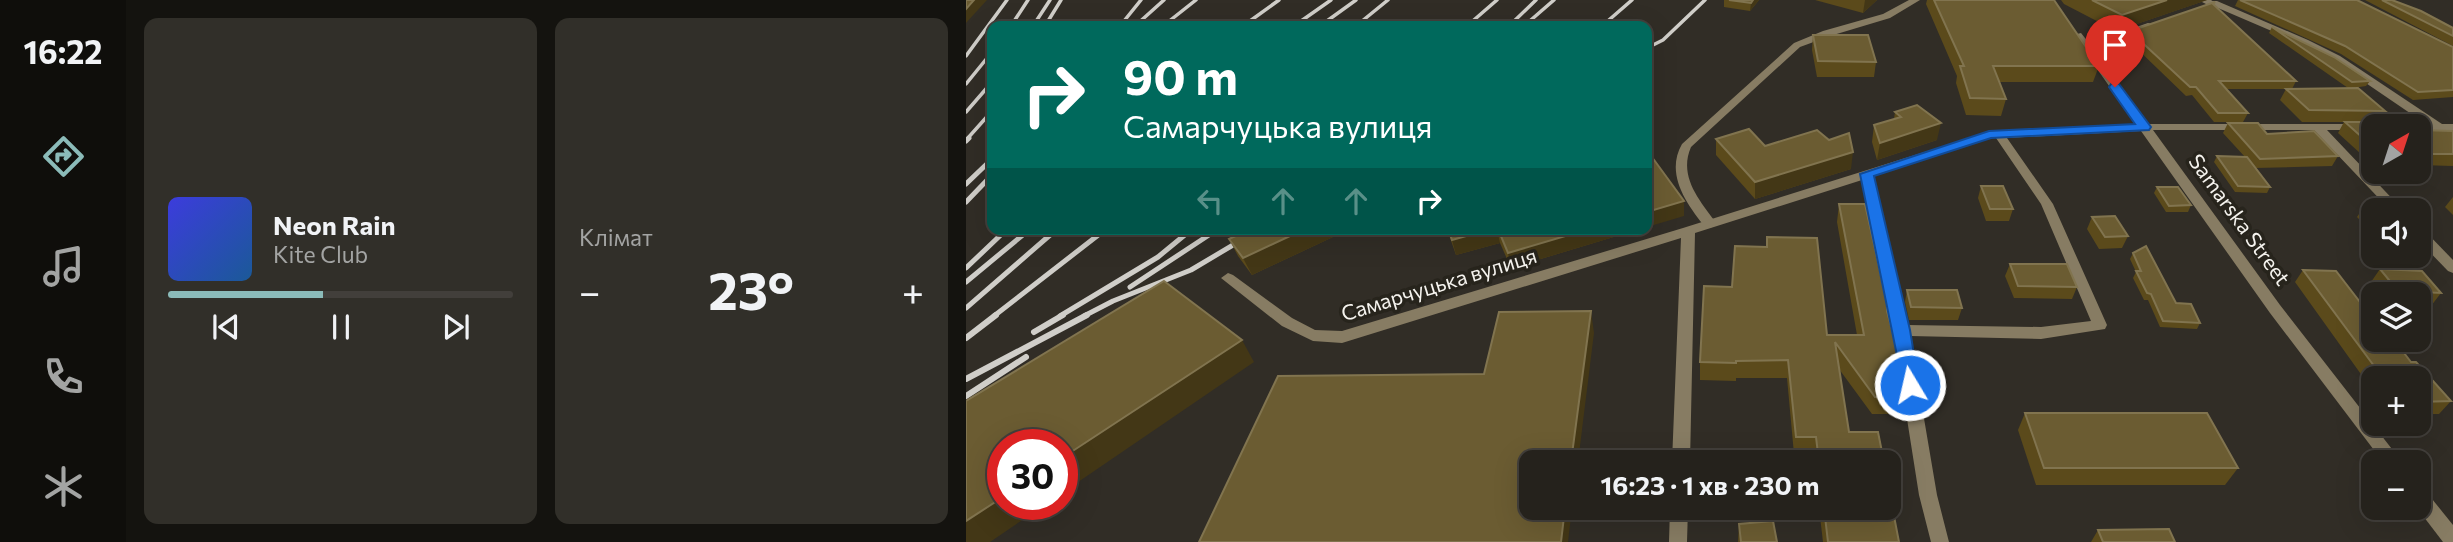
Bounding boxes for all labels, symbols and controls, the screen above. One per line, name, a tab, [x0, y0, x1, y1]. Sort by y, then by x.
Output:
pin	[2085, 15, 2145, 87]
icon: arrive	[2096, 26, 2134, 64]
text: 16:22	[23, 31, 103, 71]
text: 90 m	[1123, 45, 1238, 105]
icon: right	[1008, 49, 1099, 140]
text: Самарчуцька вулиця	[1123, 105, 1433, 145]
north arrow	[2361, 114, 2431, 184]
map controls	[2361, 114, 2431, 520]
icon: directions	[39, 132, 88, 181]
street label: Samarska Street	[2184, 149, 2296, 290]
icon: left	[1191, 182, 1229, 220]
icon: ahead	[1264, 182, 1302, 220]
icon: ahead	[1337, 182, 1375, 220]
icon: right	[1410, 182, 1448, 220]
button: sound	[2361, 198, 2431, 268]
text: Neon Rain	[273, 209, 396, 240]
text: Клімат	[579, 223, 653, 251]
text: Kite Club	[273, 240, 368, 268]
icon: music	[39, 242, 88, 291]
street label: Самарчуцька вулиця	[1338, 242, 1539, 325]
text: 23°	[708, 257, 794, 321]
text: −	[579, 267, 601, 314]
text: +	[902, 267, 924, 314]
button: layers	[2361, 282, 2431, 352]
icon: previous	[207, 308, 245, 346]
icon: pause	[322, 308, 360, 346]
icon: next	[437, 308, 475, 346]
position arrow	[1873, 348, 1947, 422]
icon: phone	[39, 352, 88, 401]
button: +	[2361, 366, 2431, 436]
speed limit sign: 30	[987, 429, 1078, 520]
button: −	[2361, 450, 2431, 520]
icon: climate	[39, 462, 88, 511]
text: 16:23 · 1 хв · 230 m	[1601, 469, 1819, 500]

